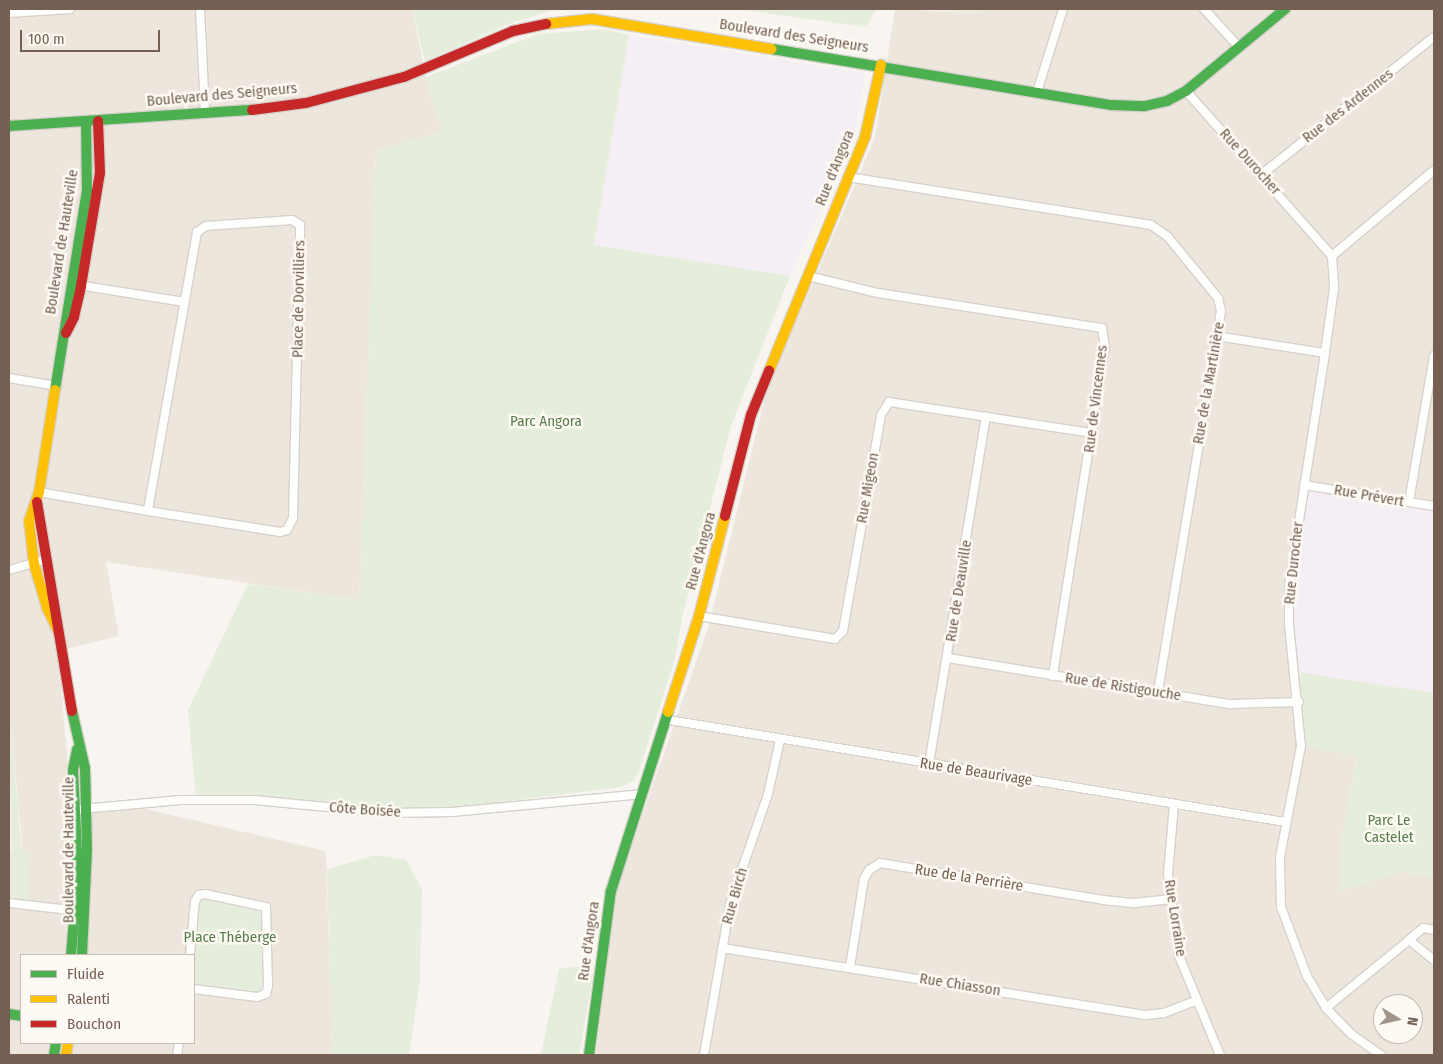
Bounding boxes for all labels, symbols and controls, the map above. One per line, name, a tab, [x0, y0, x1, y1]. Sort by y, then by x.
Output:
street label: Boulevard des Seigneurs	[718, 15, 870, 57]
scale bar	[22, 20, 162, 52]
text: 100 m	[28, 30, 65, 48]
street label: Rue des Ardennes	[1299, 65, 1397, 147]
street label: Boulevard des Seigneurs	[146, 79, 298, 111]
street label: Rue Durocher	[1215, 125, 1285, 199]
street label: Rue d'Angora	[812, 127, 858, 209]
street label: Boulevard de Hauteville	[42, 168, 82, 316]
street label: Place de Dorvilliers	[289, 240, 309, 358]
street label: Rue de la Martinière	[1189, 320, 1229, 446]
street label: Rue de Vincennes	[1080, 344, 1112, 454]
park label: Parc Angora	[510, 413, 582, 431]
street label: Rue Migeon	[853, 451, 883, 525]
street label: Rue Prévert	[1333, 481, 1405, 511]
street label: Rue d'Angora	[682, 510, 720, 592]
street label: Rue Durocher	[1281, 521, 1307, 605]
street label: Rue de Deauville	[942, 539, 976, 643]
street label: Rue de Ristigouche	[1064, 669, 1182, 705]
street label: Rue de Beaurivage	[919, 754, 1033, 790]
street label: Boulevard de Hauteville	[60, 777, 78, 923]
street label: Côte Boisée	[328, 799, 402, 821]
park label: Parc Le Castelet	[1364, 811, 1414, 846]
street label: Rue de la Perrière	[914, 861, 1024, 895]
street label: Rue Birch	[718, 866, 752, 926]
street label: Rue Lorraine	[1160, 878, 1190, 958]
street label: Rue d'Angora	[575, 900, 603, 982]
park label: Place Théberge	[184, 929, 276, 947]
legend	[20, 954, 195, 1044]
text: Fluide	[67, 965, 104, 983]
street label: Rue Chiasson	[918, 970, 1002, 1000]
text: Ralenti	[67, 990, 110, 1008]
north arrow	[1373, 994, 1423, 1044]
text: Bouchon	[67, 1015, 121, 1033]
text: N	[1403, 1016, 1421, 1027]

